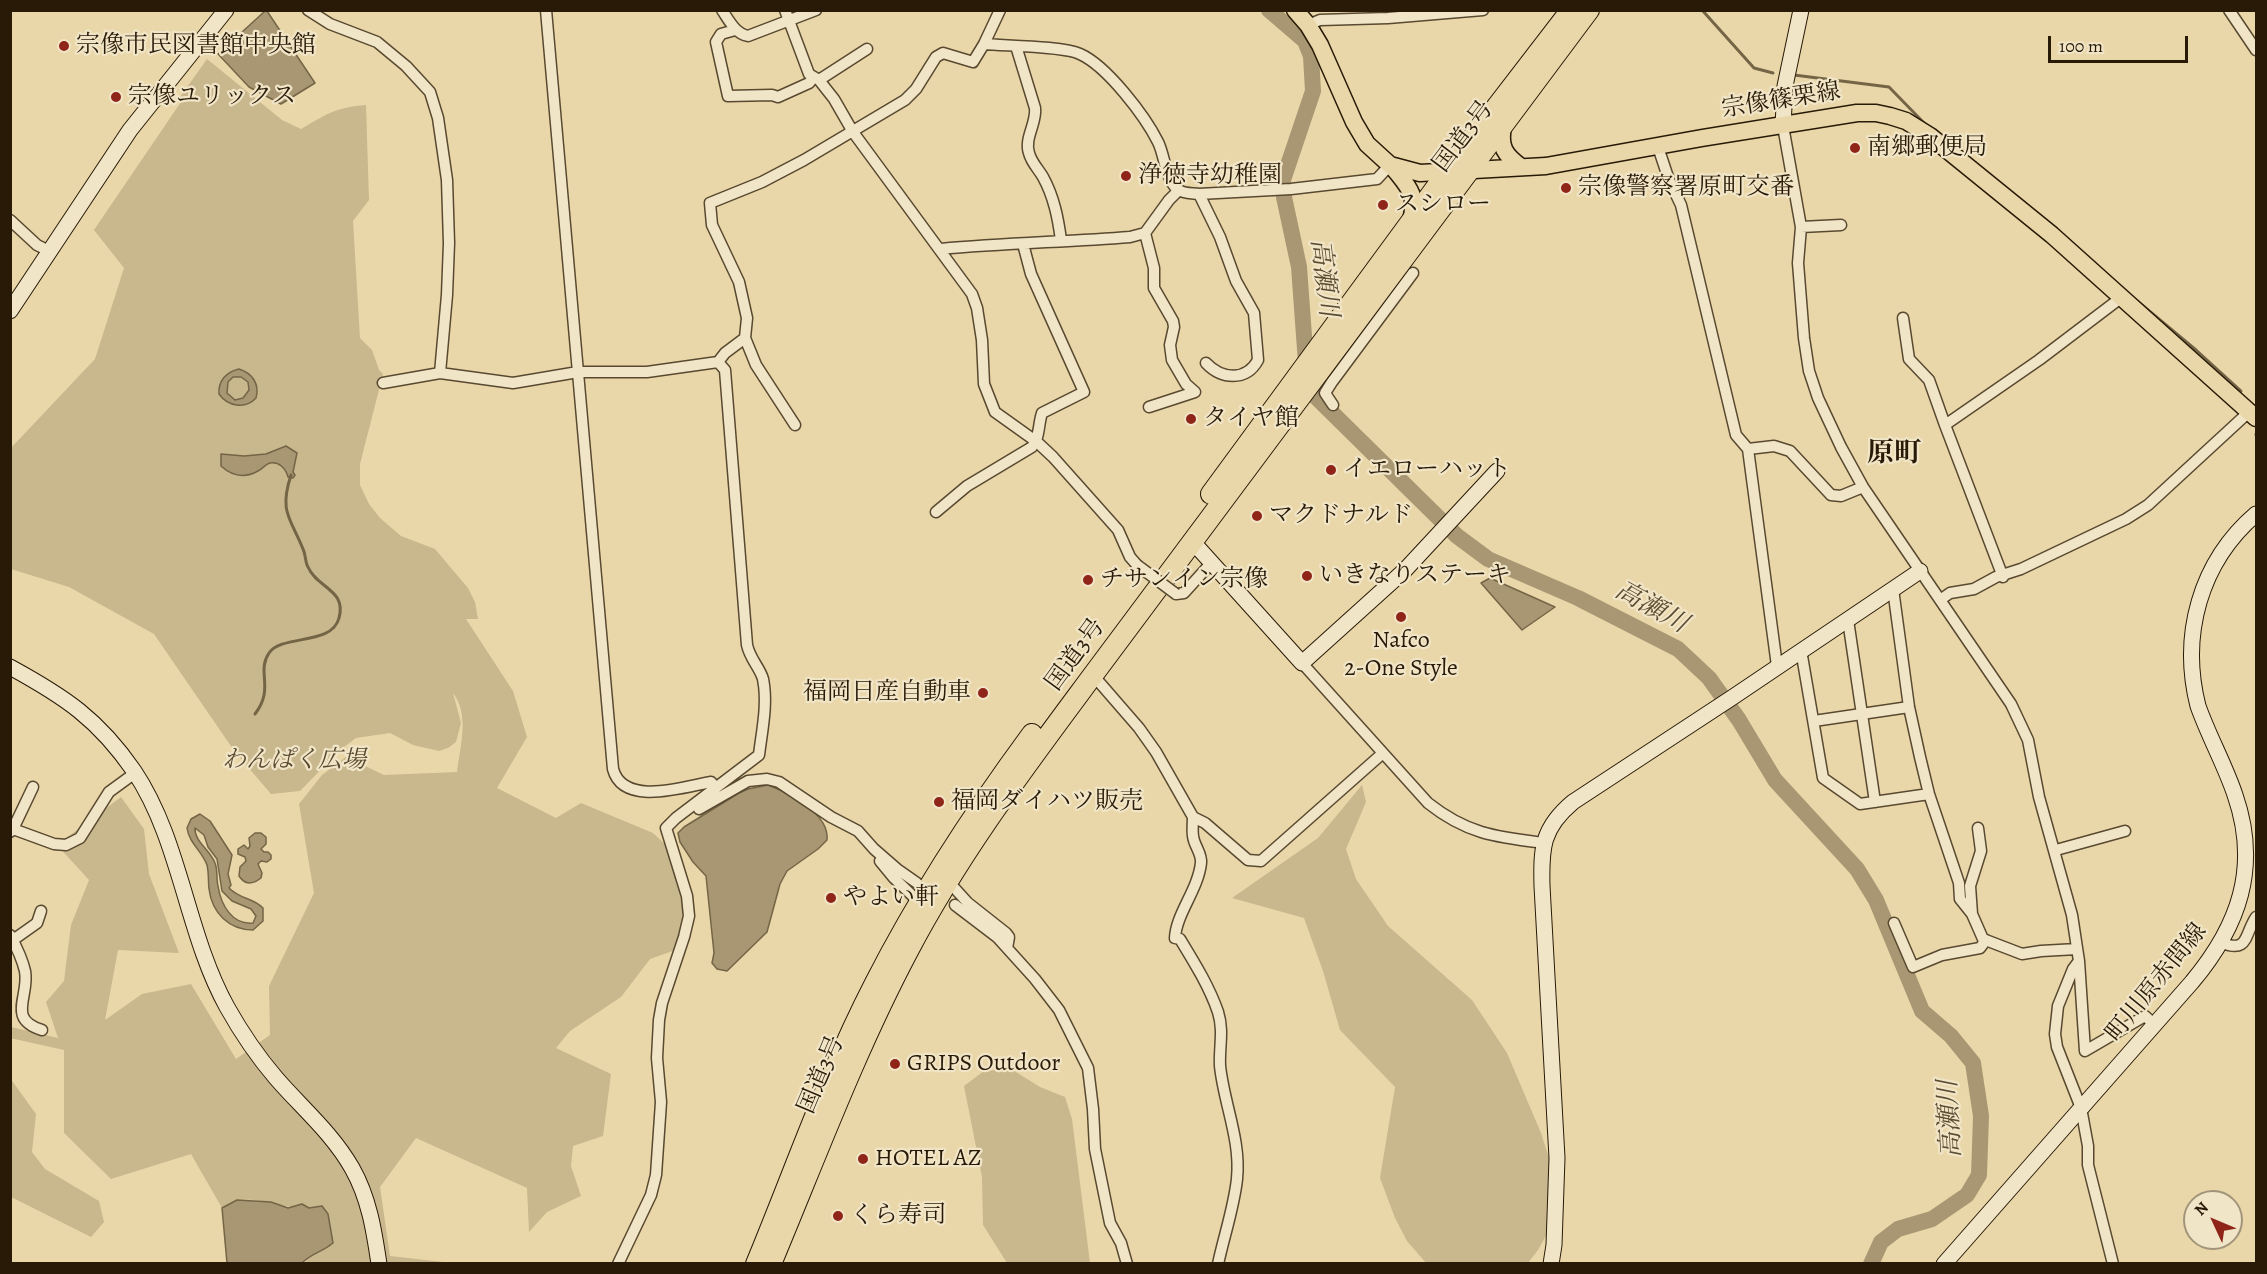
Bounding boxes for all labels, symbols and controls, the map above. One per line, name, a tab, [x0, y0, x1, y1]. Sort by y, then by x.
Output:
scale bar	[2051, 24, 2190, 62]
place label: 宗像市民図書館中央館	[76, 32, 316, 60]
text: 100 m	[2059, 34, 2103, 58]
marker: 宗像市民図書館中央館	[57, 39, 71, 53]
street label: 宗像篠栗線	[1719, 77, 1843, 125]
place label: 宗像ユリックス	[128, 83, 296, 111]
marker: 宗像ユリックス	[109, 90, 123, 104]
street label: 国道3号	[1428, 96, 1500, 178]
place label: 南郷郵便局	[1867, 134, 1987, 162]
marker: 南郷郵便局	[1848, 141, 1862, 155]
place label: 浄徳寺幼稚園	[1138, 162, 1282, 190]
marker: 浄徳寺幼稚園	[1119, 169, 1133, 183]
place label: 宗像警察署原町交番	[1578, 174, 1794, 202]
marker: 宗像警察署原町交番	[1559, 181, 1573, 195]
place label: スシロー	[1395, 191, 1491, 219]
marker: スシロー	[1376, 198, 1390, 212]
water label: 高瀬川	[1303, 237, 1343, 319]
place label: タイヤ館	[1203, 405, 1299, 433]
marker: タイヤ館	[1184, 412, 1198, 426]
district label: 原町	[1867, 438, 1921, 470]
place label: イエローハット	[1343, 456, 1511, 484]
marker: イエローハット	[1324, 463, 1338, 477]
place label: マクドナルド	[1269, 502, 1413, 530]
marker: マクドナルド	[1250, 509, 1264, 523]
place label: いきなりステーキ	[1319, 562, 1511, 590]
place label: チサンイン宗像	[1100, 566, 1268, 594]
marker: いきなりステーキ	[1300, 569, 1314, 583]
marker: チサンイン宗像	[1081, 573, 1095, 587]
water label: 高瀬川	[1609, 575, 1693, 641]
marker: Nafco 2-One Style	[1394, 610, 1408, 624]
street label: 国道3号	[1040, 613, 1112, 697]
place label: Nafco 2-One Style	[1344, 627, 1458, 683]
place label: 福岡日産自動車	[803, 679, 971, 707]
marker: 福岡日産自動車	[976, 686, 990, 700]
park label: わんぱく広場	[222, 747, 366, 775]
place label: 福岡ダイハツ販売	[951, 788, 1143, 816]
marker: 福岡ダイハツ販売	[932, 795, 946, 809]
place label: やよい軒	[843, 884, 939, 912]
marker: やよい軒	[824, 891, 838, 905]
street label: 町川原赤間線	[2100, 918, 2214, 1048]
street label: 国道3号	[793, 1032, 851, 1118]
place label: GRIPS Outdoor	[907, 1050, 1061, 1078]
marker: GRIPS Outdoor	[888, 1057, 902, 1071]
water label: 高瀬川	[1933, 1079, 1969, 1159]
place label: HOTEL AZ	[875, 1145, 981, 1173]
marker: HOTEL AZ	[856, 1152, 870, 1166]
north arrow	[2183, 1190, 2243, 1250]
text: N	[2190, 1197, 2213, 1221]
place label: くら寿司	[850, 1202, 946, 1230]
marker: くら寿司	[831, 1209, 845, 1223]

